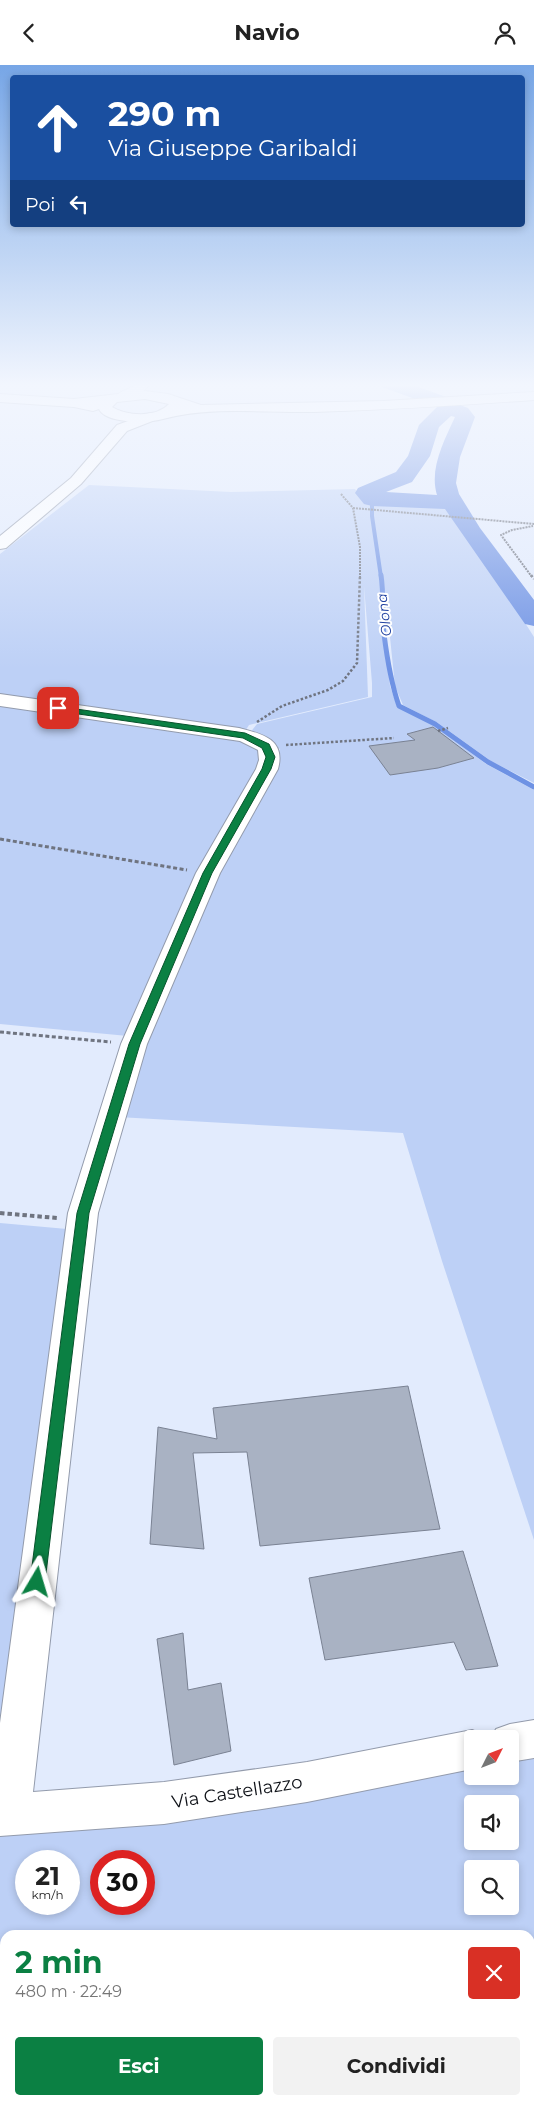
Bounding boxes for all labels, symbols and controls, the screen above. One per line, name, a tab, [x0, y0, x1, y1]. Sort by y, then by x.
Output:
icon: back	[15, 19, 43, 47]
text: Navio	[234, 19, 300, 46]
icon: person	[491, 19, 519, 47]
text: 290 m	[108, 92, 221, 135]
icon: ahead	[25, 95, 90, 160]
text: Via Giuseppe Garibaldi	[108, 135, 357, 162]
icon: left	[65, 190, 93, 218]
text: Poi	[25, 193, 55, 216]
water label: Olona	[372, 592, 396, 638]
pin	[37, 687, 79, 729]
icon: arrive	[44, 694, 72, 722]
position arrow	[10, 1555, 62, 1607]
north arrow	[464, 1730, 519, 1785]
map controls	[464, 1730, 519, 1915]
street label: Via Castellazzo	[170, 1771, 304, 1813]
button: sound	[464, 1795, 519, 1850]
speed limit sign: 30	[90, 1850, 155, 1915]
button: search	[464, 1860, 519, 1915]
text: 21	[35, 1861, 60, 1891]
text: km/h	[31, 1887, 64, 1902]
text: 2 min	[15, 1944, 102, 1981]
button: close	[468, 1947, 520, 1999]
text: 480 m · 22:49	[15, 1982, 122, 2001]
button: Esci	[15, 2037, 263, 2095]
button: Condividi	[273, 2037, 520, 2095]

